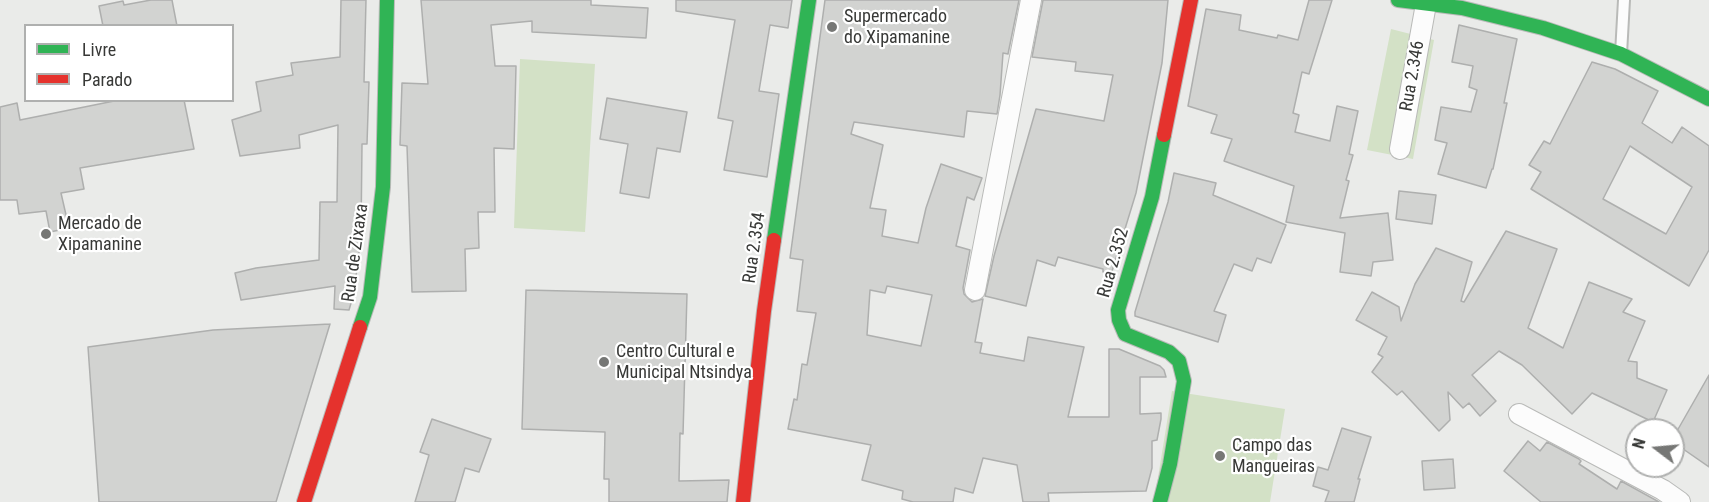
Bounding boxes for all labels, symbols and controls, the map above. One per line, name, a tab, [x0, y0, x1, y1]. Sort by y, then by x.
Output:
place label: Supermercado do Xipamanine	[844, 6, 950, 48]
marker: Supermercado do Xipamanine	[825, 20, 839, 34]
legend	[24, 24, 234, 102]
text: Livre	[82, 39, 116, 60]
street label: Rua 2.346	[1396, 39, 1430, 113]
text: Parado	[82, 69, 132, 90]
street label: Rua de Zixaxa	[338, 202, 374, 304]
street label: Rua 2.354	[739, 211, 771, 285]
place label: Mercado de Xipamanine	[58, 213, 142, 256]
street label: Rua 2.352	[1094, 226, 1134, 300]
marker: Mercado de Xipamanine	[39, 227, 53, 241]
place label: Centro Cultural e Municipal Ntsindya	[616, 341, 752, 384]
marker: Centro Cultural e Municipal Ntsindya	[597, 355, 611, 369]
north arrow	[1625, 418, 1685, 478]
place label: Campo das Mangueiras	[1232, 435, 1315, 478]
text: N	[1629, 436, 1650, 451]
marker: Campo das Mangueiras	[1213, 449, 1227, 463]

